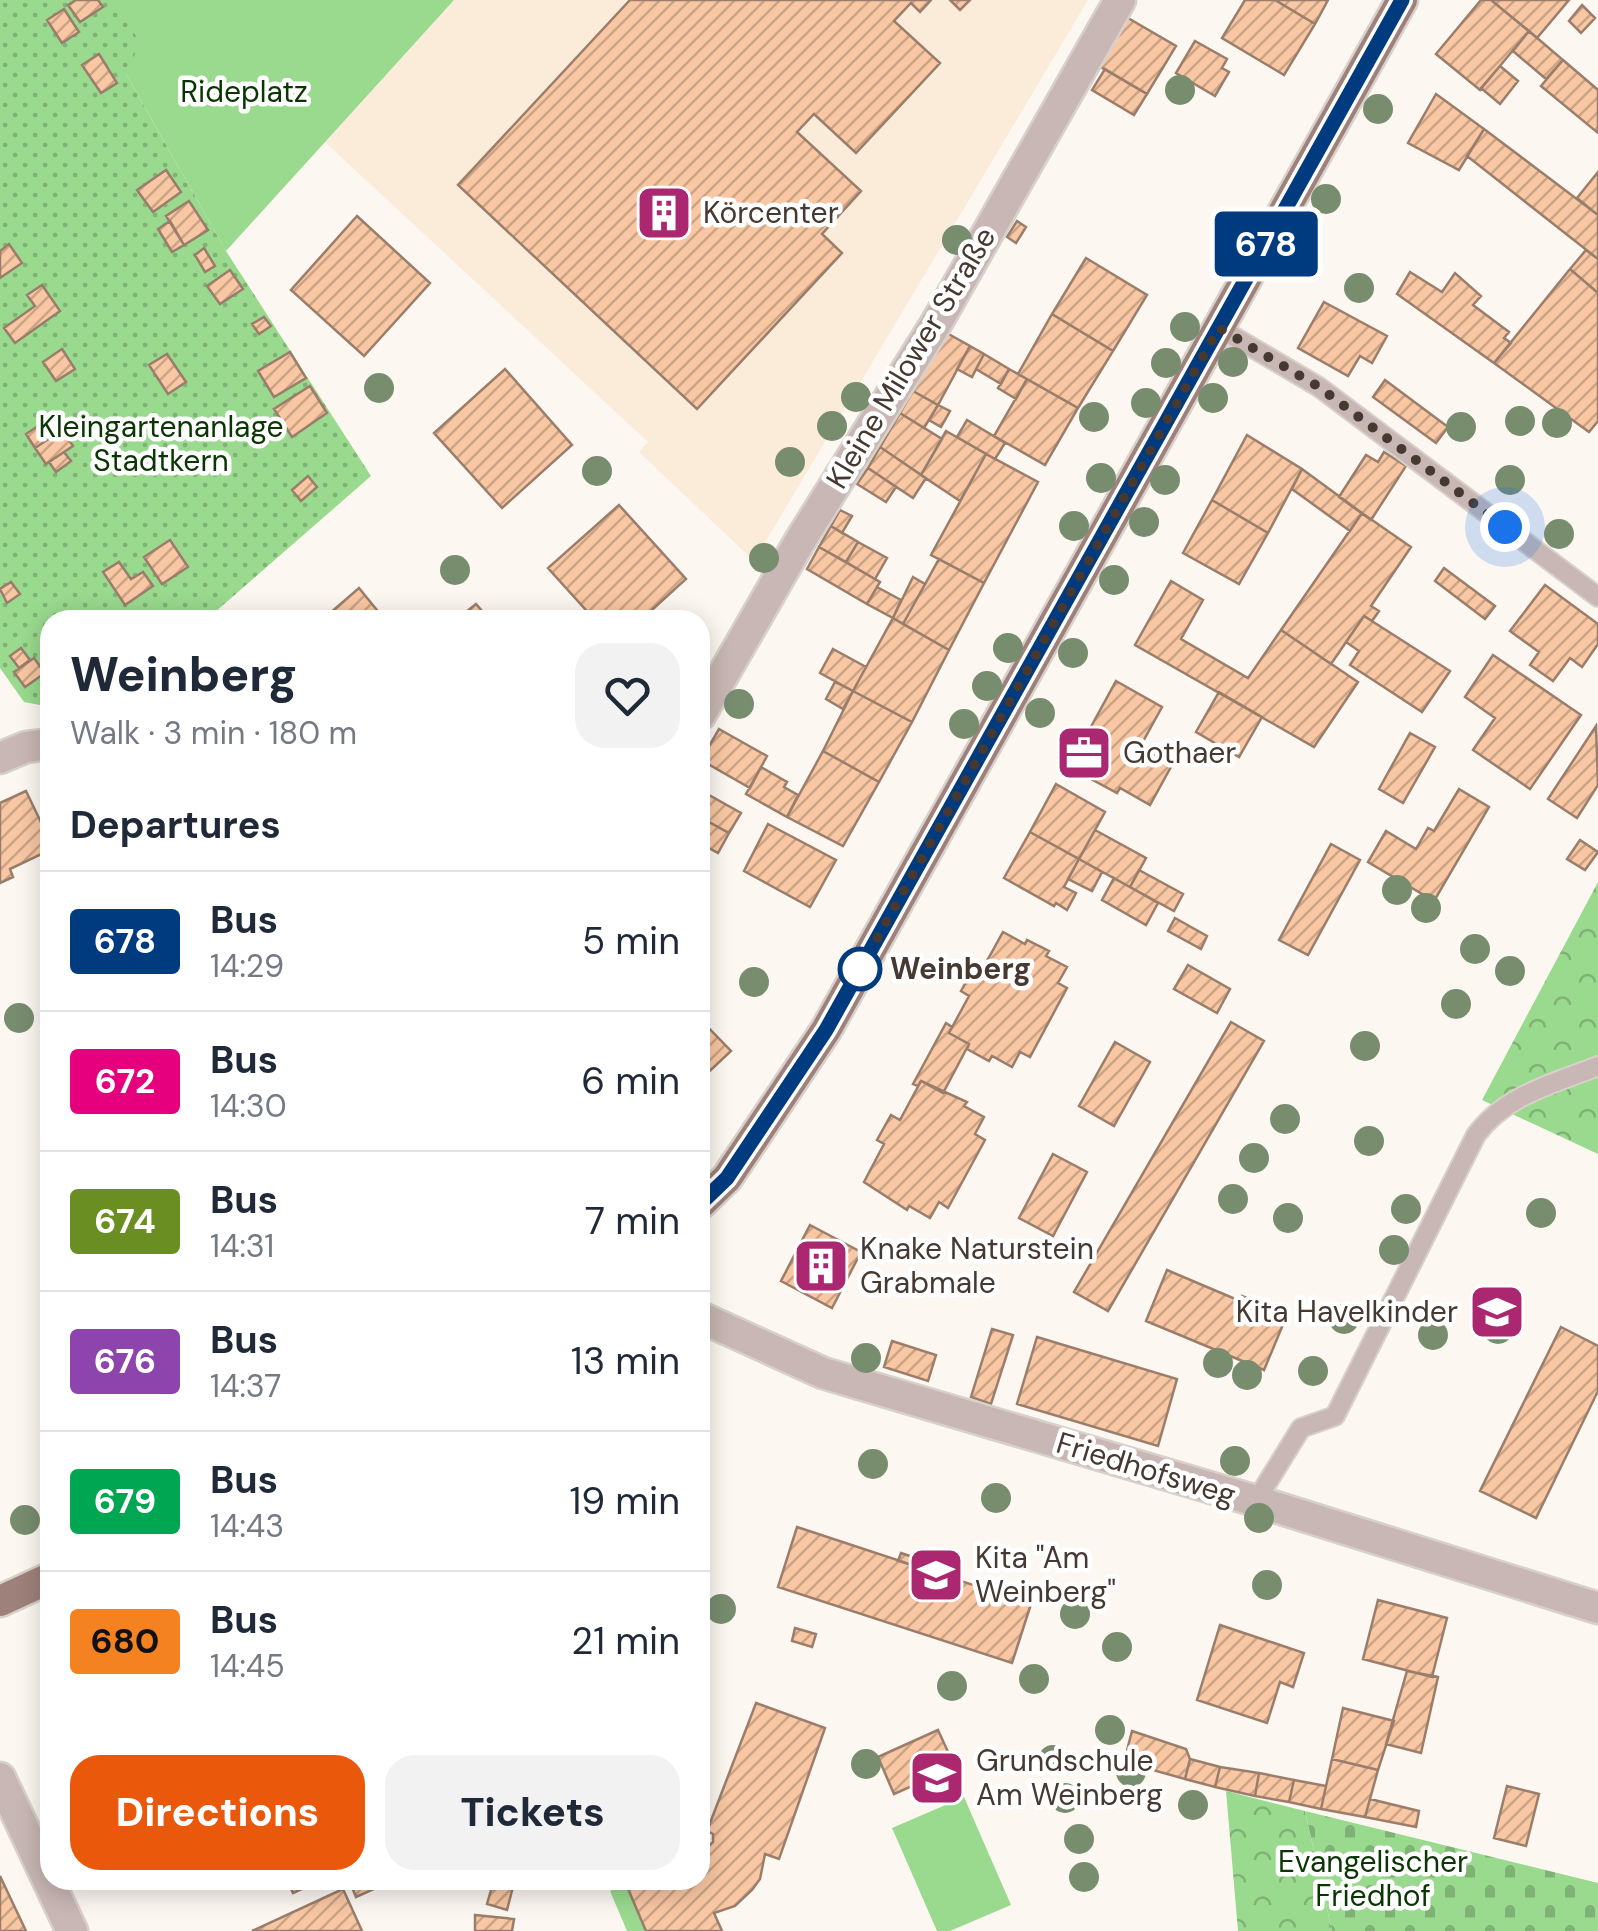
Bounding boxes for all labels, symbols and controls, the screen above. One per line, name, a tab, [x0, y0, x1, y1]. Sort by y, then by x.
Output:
park label: Rideplatz	[180, 72, 308, 111]
building icon: Körcenter	[634, 183, 694, 243]
place label: Körcenter	[703, 193, 839, 232]
line badge: 678	[1208, 212, 1324, 276]
street label: Kleine Milower Straße	[817, 220, 1004, 496]
text: 678	[1235, 221, 1297, 267]
park label: Kleingartenanlage Stadtkern	[38, 407, 284, 480]
your location	[1480, 502, 1530, 552]
text: Weinberg	[70, 643, 297, 706]
button: heart	[575, 643, 680, 748]
text: Walk · 3 min · 180 m	[70, 712, 357, 754]
office icon: Gothaer	[1054, 723, 1114, 783]
place label: Gothaer	[1123, 733, 1236, 772]
text: Departures	[70, 800, 281, 850]
text: Bus	[210, 895, 278, 945]
text: 5 min	[582, 916, 680, 966]
text: 678	[94, 918, 156, 964]
text: 14:29	[210, 945, 284, 987]
marker: Weinberg	[839, 948, 881, 990]
place label: Weinberg	[890, 949, 1031, 988]
text: Bus	[210, 1035, 278, 1085]
text: 6 min	[581, 1056, 680, 1106]
text: 672	[95, 1058, 155, 1104]
text: 14:30	[210, 1085, 287, 1127]
text: Bus	[210, 1175, 278, 1225]
text: 7 min	[585, 1196, 680, 1246]
text: 674	[94, 1198, 156, 1244]
text: 14:31	[210, 1225, 274, 1267]
place label: Knake Naturstein Grabmale	[860, 1229, 1094, 1302]
building icon: Knake Naturstein Grabmale	[791, 1236, 851, 1296]
school or university icon: Kita Havelkinder	[1467, 1282, 1527, 1342]
place label: Kita Havelkinder	[1236, 1292, 1458, 1331]
text: Bus	[210, 1315, 278, 1365]
text: 13 min	[571, 1336, 680, 1386]
text: 676	[94, 1338, 156, 1384]
text: 14:37	[210, 1365, 281, 1407]
street label: Friedhofsweg	[1052, 1423, 1240, 1514]
text: Bus	[210, 1455, 278, 1505]
text: 19 min	[569, 1476, 680, 1526]
text: 679	[94, 1478, 156, 1524]
text: 14:43	[210, 1505, 284, 1547]
place label: Kita "Am Weinberg"	[975, 1538, 1116, 1611]
school or university icon: Kita "Am Weinberg"	[906, 1545, 966, 1605]
text: Bus	[210, 1595, 278, 1645]
text: 21 min	[571, 1616, 680, 1666]
text: 680	[91, 1618, 160, 1664]
text: 14:45	[210, 1645, 285, 1687]
place label: Grundschule Am Weinberg	[976, 1741, 1163, 1814]
school or university icon: Grundschule Am Weinberg	[907, 1748, 967, 1808]
button: Directions	[70, 1755, 365, 1870]
button: Tickets	[385, 1755, 680, 1870]
park label: Evangelischer Friedhof	[1278, 1842, 1468, 1915]

